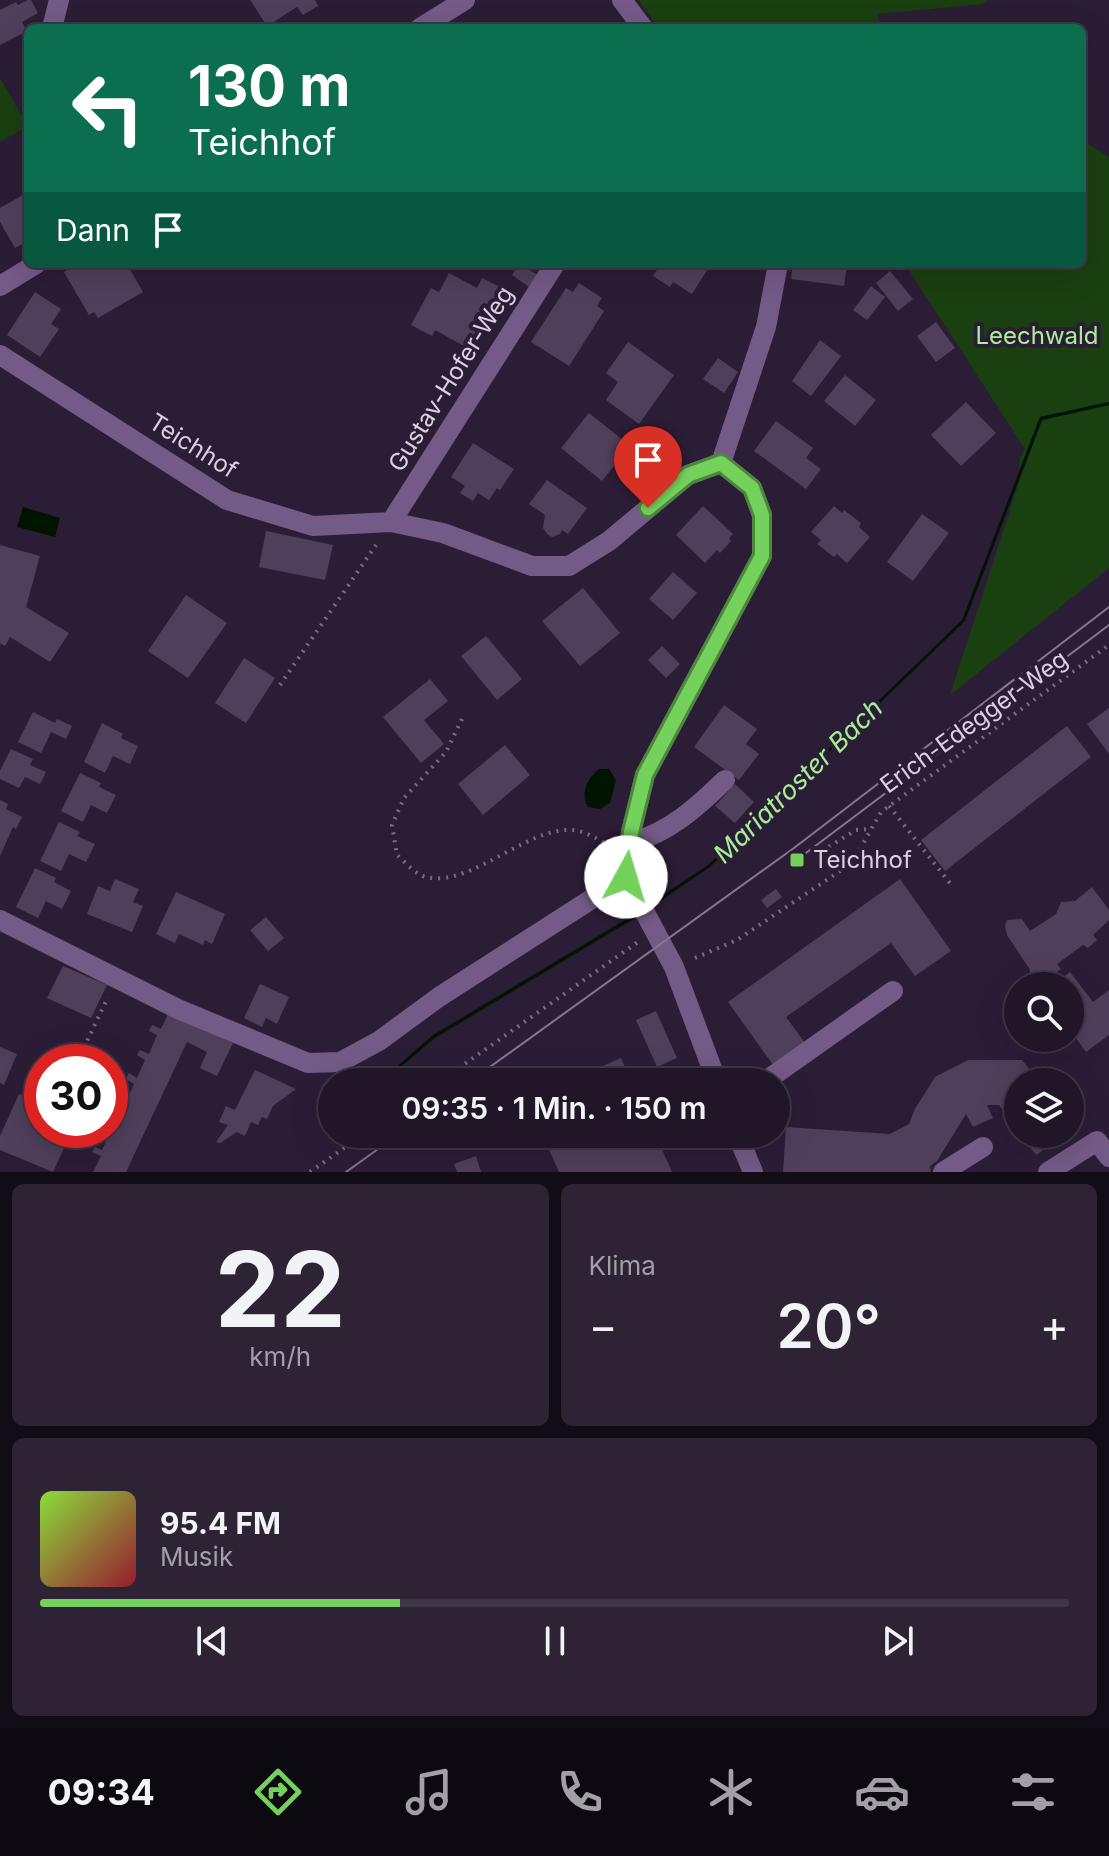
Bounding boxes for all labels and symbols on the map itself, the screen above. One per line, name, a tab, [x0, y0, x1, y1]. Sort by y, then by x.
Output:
street label: Gustav-Hofer-Weg	[382, 281, 519, 477]
park label: Leechwald	[975, 321, 1099, 350]
street label: Teichhof	[144, 407, 243, 484]
pin	[614, 426, 682, 508]
street label: Erich-Edegger-Weg	[874, 644, 1073, 799]
water label: Mariatroster Bach	[707, 692, 889, 869]
position arrow	[584, 835, 668, 919]
place label: Teichhof	[813, 845, 912, 874]
marker: Teichhof	[788, 851, 806, 869]
speed limit sign: 30	[24, 1044, 128, 1148]

